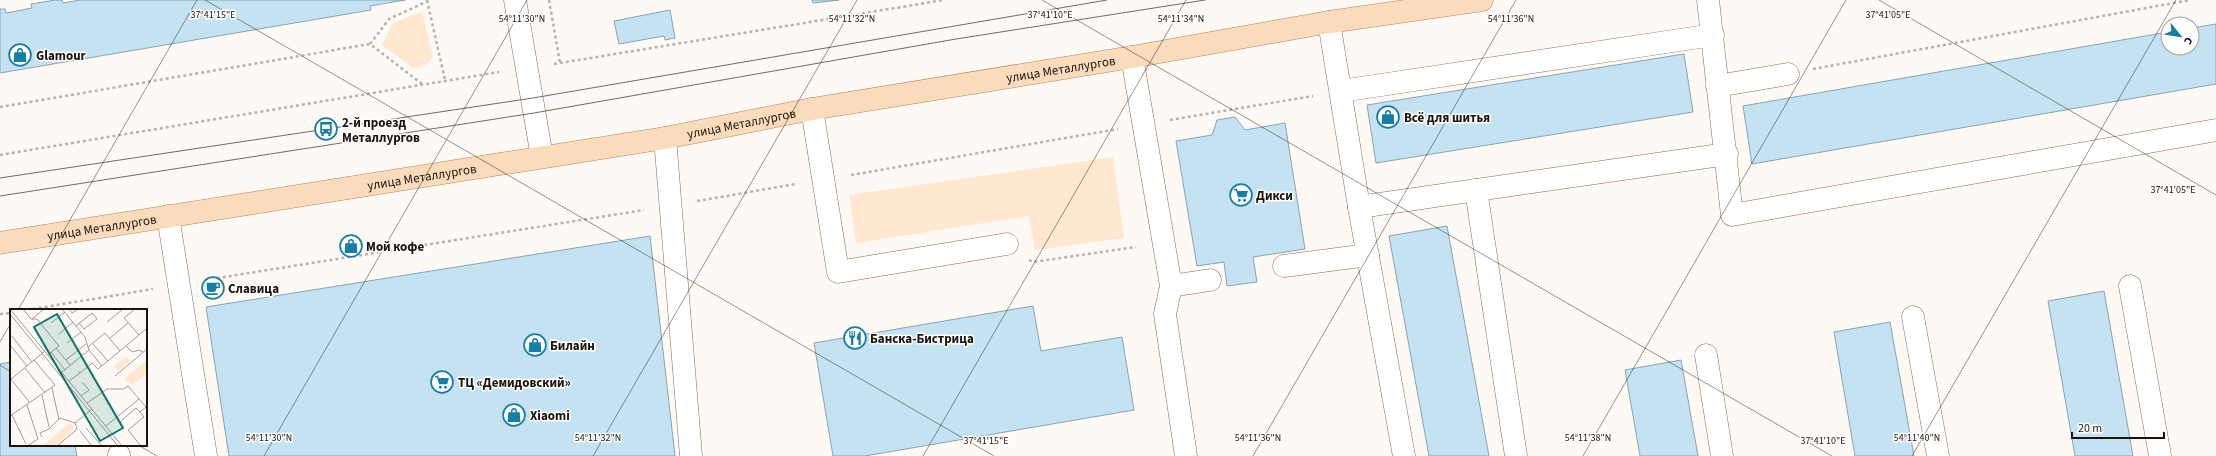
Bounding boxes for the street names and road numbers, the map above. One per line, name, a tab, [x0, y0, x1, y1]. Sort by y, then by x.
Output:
street label: улица Металлургов	[1005, 52, 1117, 87]
street label: улица Металлургов	[686, 104, 798, 143]
street label: улица Металлургов	[366, 160, 478, 195]
street label: улица Металлургов	[46, 210, 158, 245]

